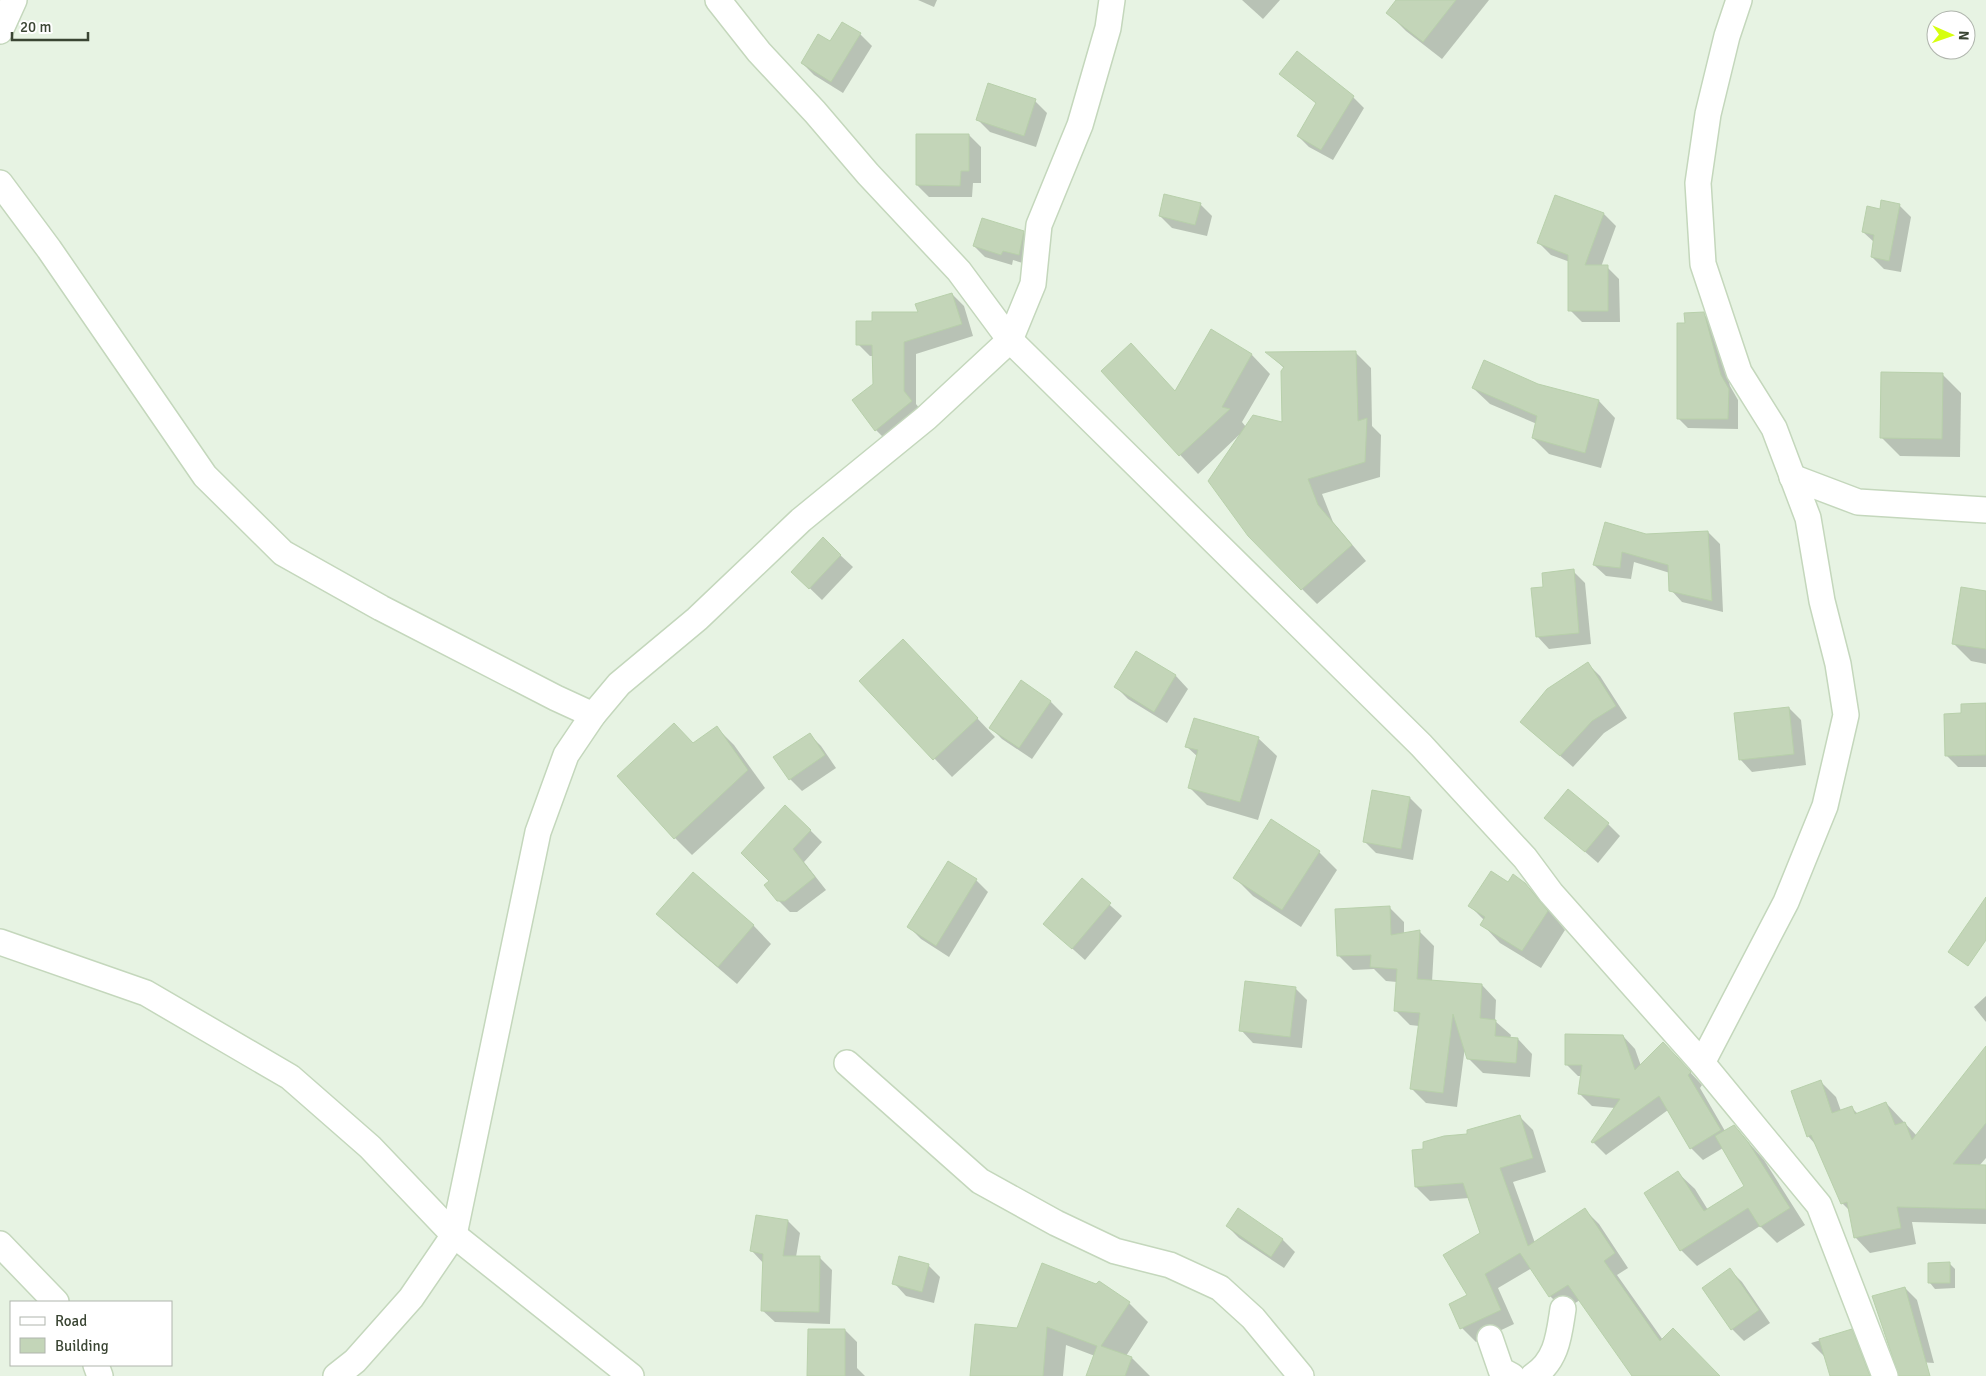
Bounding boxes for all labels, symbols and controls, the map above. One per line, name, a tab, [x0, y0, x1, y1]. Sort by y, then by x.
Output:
scale bar	[12, 10, 89, 42]
north arrow	[1926, 10, 1976, 60]
text: 20 m	[20, 18, 51, 36]
text: N	[1955, 30, 1972, 41]
legend	[10, 1301, 172, 1366]
text: Road	[55, 1312, 87, 1330]
text: Building	[55, 1337, 109, 1355]

